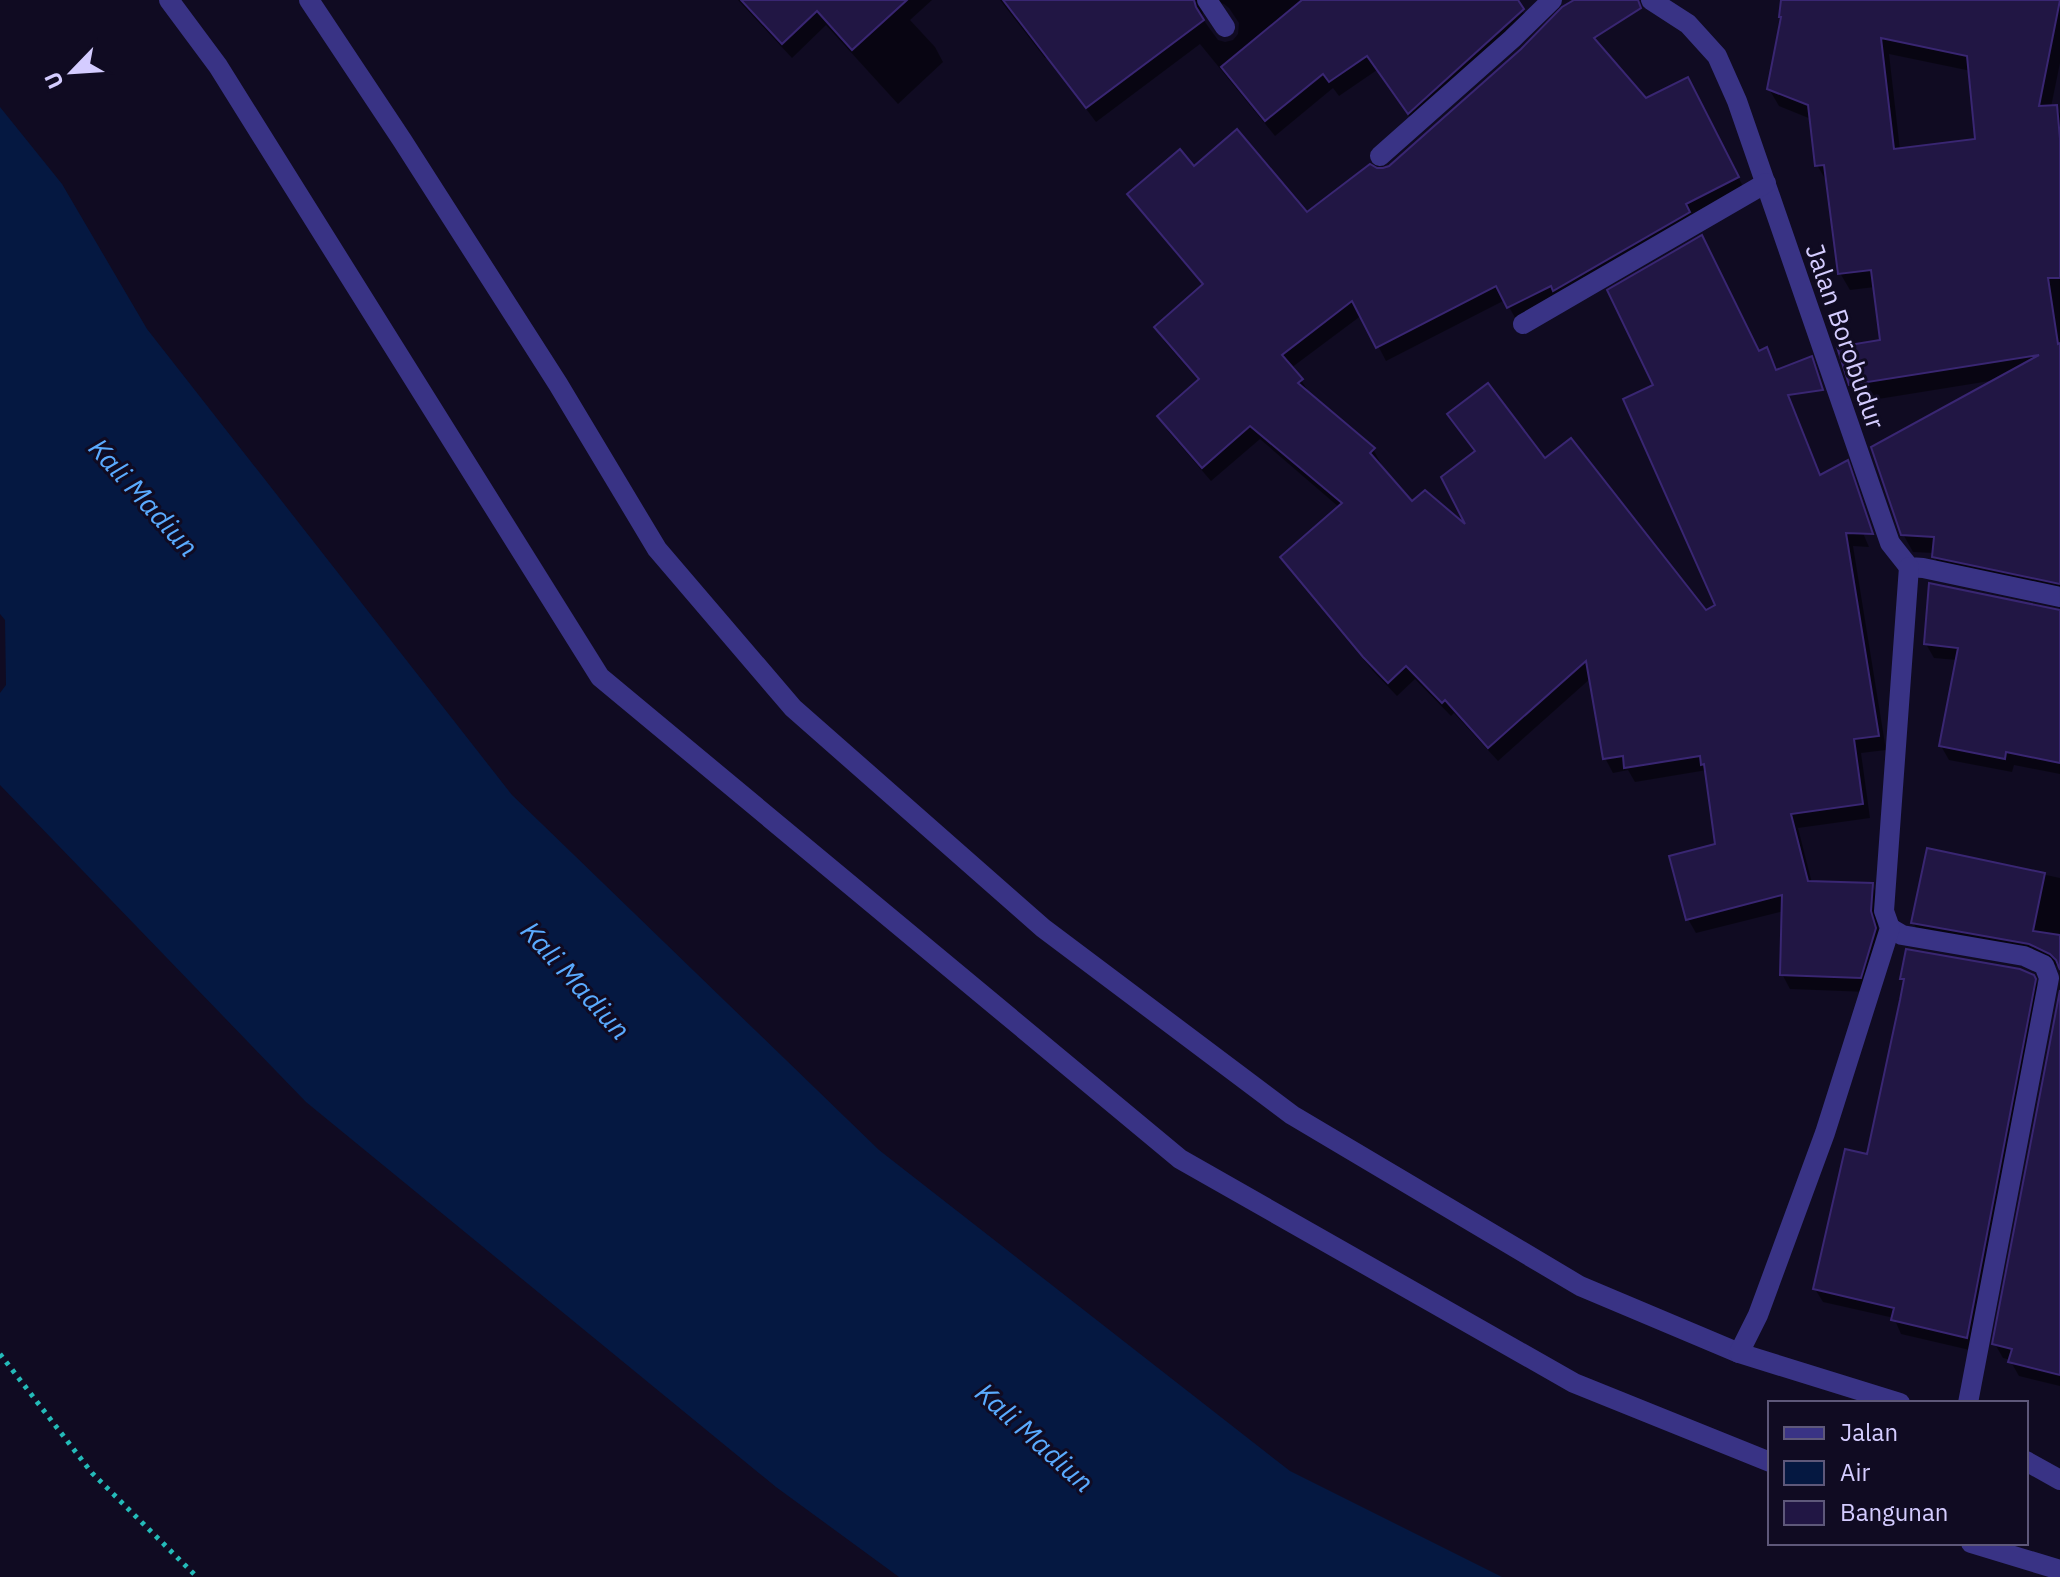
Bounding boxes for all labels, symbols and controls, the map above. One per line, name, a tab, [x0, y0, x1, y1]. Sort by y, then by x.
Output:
north arrow	[32, 32, 112, 112]
text: U	[37, 68, 70, 94]
street label: Jalan Borobudur	[1798, 239, 1894, 434]
water label: Kali Madiun	[81, 430, 207, 564]
water label: Kali Madiun	[513, 913, 639, 1047]
water label: Kali Madiun	[968, 1374, 1102, 1500]
legend	[1768, 1401, 2028, 1545]
text: Jalan	[1840, 1416, 1898, 1448]
text: Air	[1840, 1456, 1870, 1488]
text: Bangunan	[1840, 1496, 1948, 1528]

